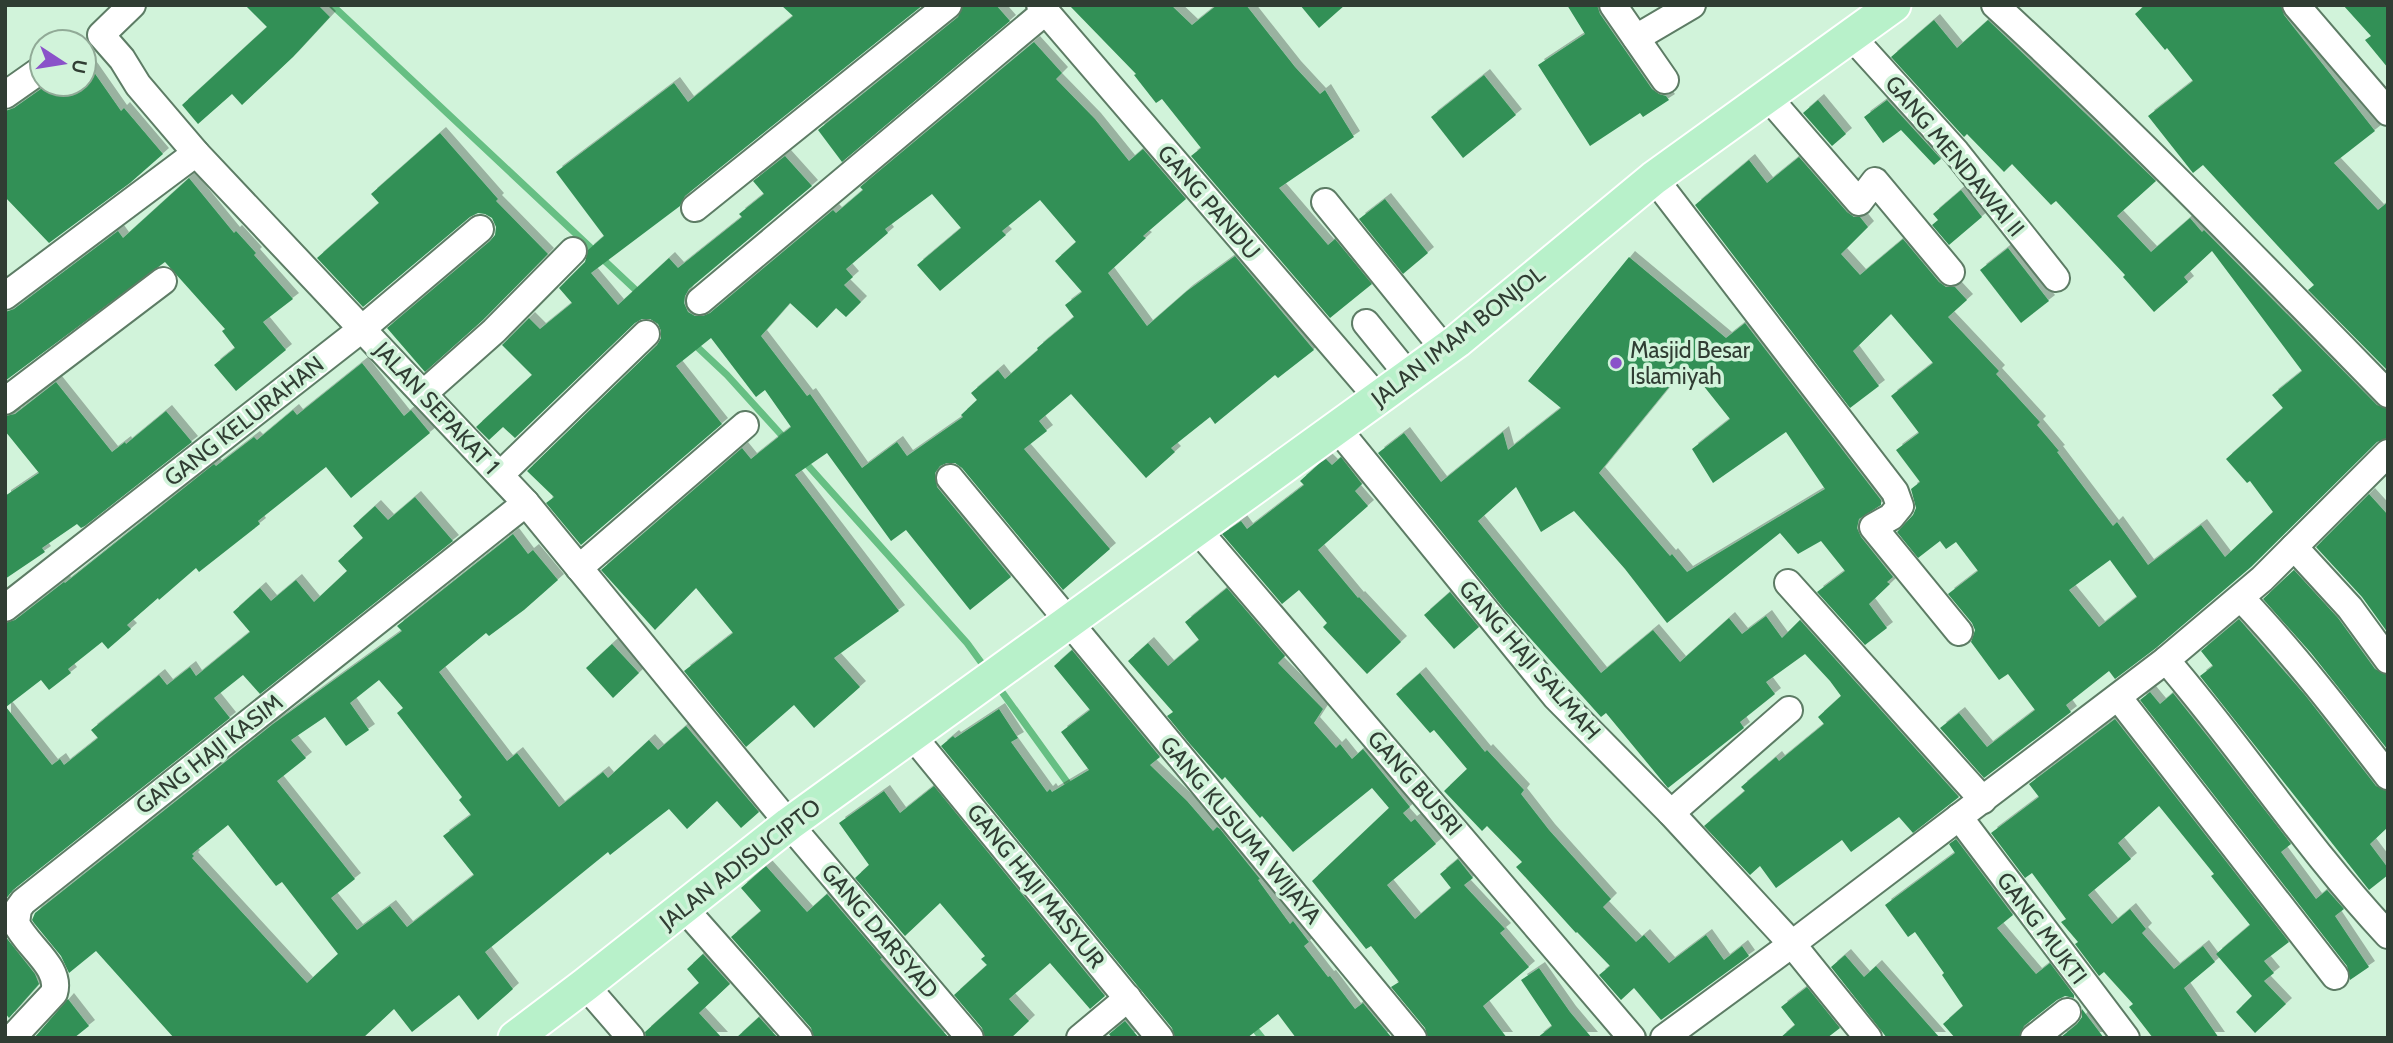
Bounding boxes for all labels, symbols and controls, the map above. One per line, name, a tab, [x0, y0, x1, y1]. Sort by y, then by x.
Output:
north arrow	[28, 28, 98, 98]
text: U	[66, 57, 92, 76]
street label: GANG MENDAWAI II	[1879, 70, 2031, 242]
street label: GANG PANDU	[1152, 139, 1266, 265]
street label: JALAN IMAM BONJOL	[1365, 259, 1551, 413]
street label: JALAN SEPAKAT 1	[368, 335, 505, 480]
place label: Masjid Besar Islamiyah	[1630, 336, 1751, 390]
street label: GANG KELURAHAN	[159, 350, 329, 492]
marker: Masjid Besar Islamiyah	[1608, 355, 1624, 371]
street label: GANG HAJI SALMAH	[1453, 575, 1607, 745]
street label: GANG HAJI KASIM	[130, 688, 288, 820]
street label: GANG BUSRI	[1362, 725, 1468, 841]
street label: GANG KUSUMA WIJAYA	[1154, 731, 1328, 929]
street label: JALAN ADISUCIPTO	[653, 792, 826, 936]
street label: GANG HAJI MASYUR	[961, 798, 1111, 974]
street label: GANG DARSYAD	[816, 858, 944, 1004]
street label: GANG MUKTI	[1991, 867, 2093, 989]

